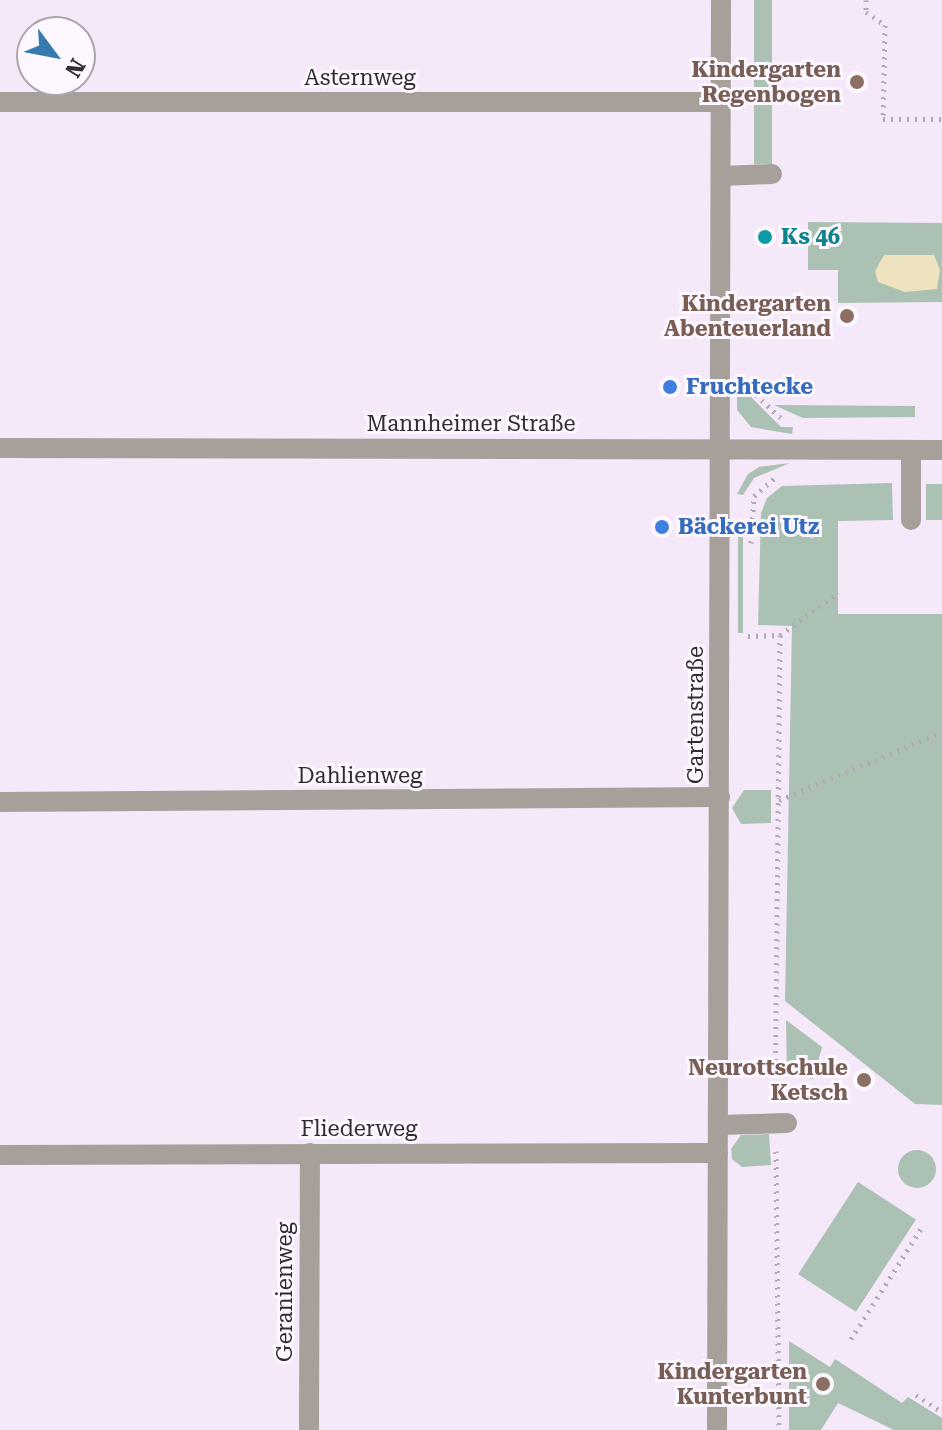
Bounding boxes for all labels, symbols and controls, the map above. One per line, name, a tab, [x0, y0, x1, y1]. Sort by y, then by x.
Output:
north arrow	[16, 16, 96, 96]
text: N	[60, 54, 90, 82]
place label: Kindergarten Regenbogen	[691, 56, 841, 108]
street label: Asternweg	[304, 65, 416, 91]
marker: Kindergarten Regenbogen	[848, 73, 866, 91]
place label: Ks 46	[781, 224, 840, 250]
marker: Ks 46	[756, 228, 774, 246]
place label: Kindergarten Abenteuerland	[664, 290, 831, 342]
marker: Kindergarten Abenteuerland	[838, 307, 856, 325]
place label: Fruchtecke	[686, 374, 813, 400]
marker: Fruchtecke	[661, 378, 679, 396]
street label: Mannheimer Straße	[366, 411, 576, 437]
place label: Bäckerei Utz	[678, 514, 819, 540]
marker: Bäckerei Utz	[653, 518, 671, 536]
street label: Gartenstraße	[683, 646, 709, 784]
street label: Dahlienweg	[298, 763, 422, 789]
place label: Neurottschule Ketsch	[688, 1054, 848, 1106]
marker: Neurottschule Ketsch	[855, 1071, 873, 1089]
street label: Fliederweg	[300, 1116, 418, 1142]
street label: Geranienweg	[272, 1222, 298, 1362]
place label: Kindergarten Kunterbunt	[657, 1358, 807, 1410]
marker: Kindergarten Kunterbunt	[814, 1375, 832, 1393]

